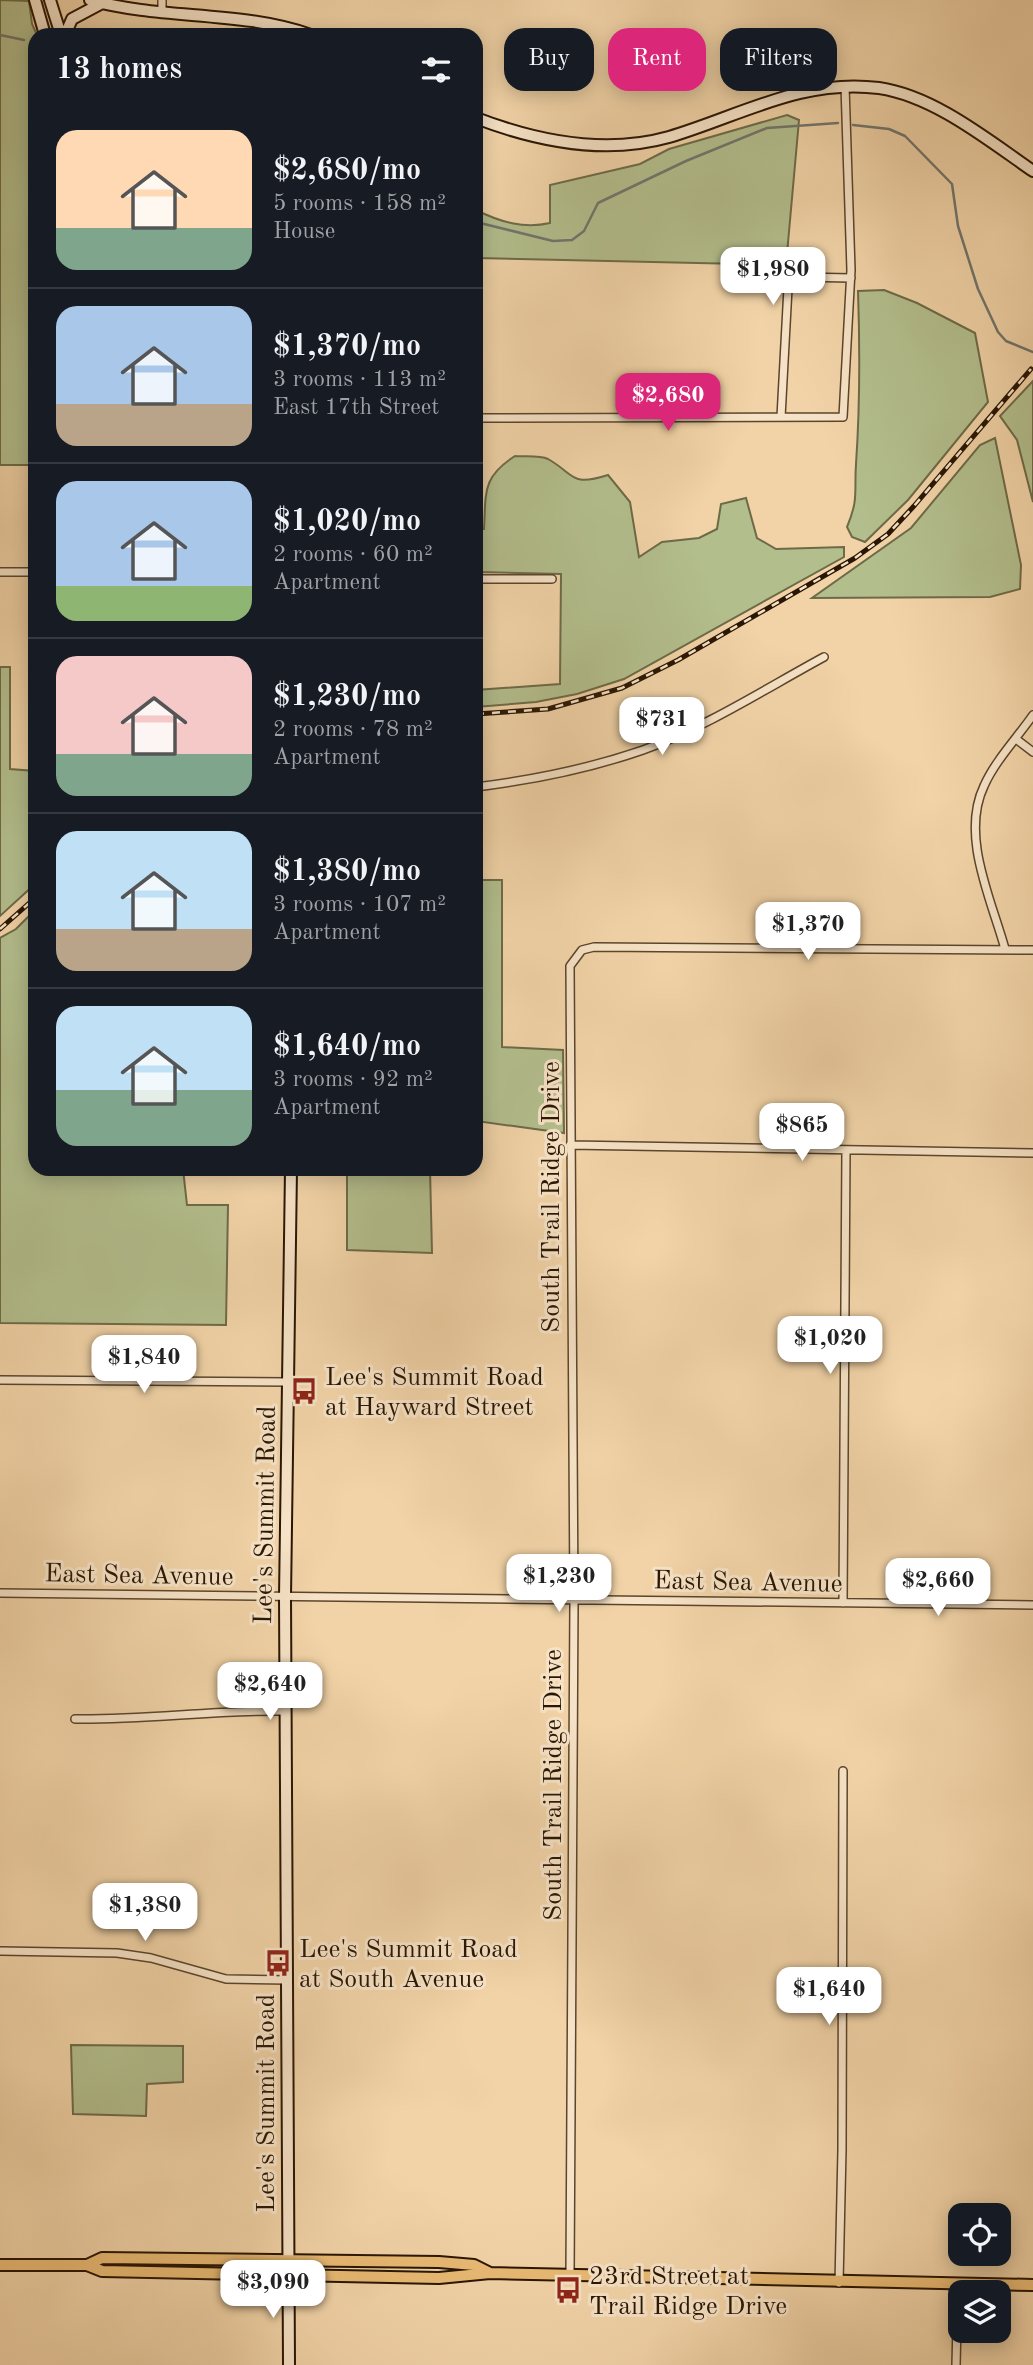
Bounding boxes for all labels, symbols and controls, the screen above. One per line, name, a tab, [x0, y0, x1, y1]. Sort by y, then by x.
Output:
chip: Buy	[504, 28, 594, 91]
chip: Rent	[608, 28, 706, 91]
chip: Filters	[720, 28, 837, 91]
icon: filters	[417, 51, 455, 89]
text: 13 homes	[56, 55, 182, 85]
text: $2,680/mo	[273, 156, 421, 186]
icon: home	[112, 158, 196, 242]
text: 5 rooms · 158 m²	[273, 192, 446, 215]
text: House	[273, 220, 335, 243]
pin: $1,980	[716, 247, 830, 307]
text: $1,980	[736, 258, 810, 281]
text: $1,370/mo	[273, 332, 421, 362]
icon: home	[112, 334, 196, 418]
text: 3 rooms · 113 m²	[273, 368, 446, 391]
pin: $2,680	[611, 374, 725, 433]
text: $2,680	[631, 384, 705, 407]
text: East 17th Street	[273, 396, 439, 419]
text: $1,020/mo	[273, 507, 421, 537]
icon: home	[112, 509, 196, 593]
text: 2 rooms · 60 m²	[273, 543, 433, 566]
text: Apartment	[273, 571, 381, 594]
text: $1,230/mo	[273, 682, 421, 712]
icon: home	[112, 684, 196, 768]
pin: $731	[621, 698, 703, 757]
text: $731	[635, 708, 689, 731]
text: 2 rooms · 78 m²	[273, 718, 433, 741]
text: Apartment	[273, 746, 381, 769]
text: $1,380/mo	[273, 857, 421, 887]
icon: home	[112, 859, 196, 943]
text: 3 rooms · 107 m²	[273, 893, 446, 916]
pin: $1,370	[751, 902, 865, 962]
text: $1,370	[771, 913, 845, 936]
text: Apartment	[273, 921, 381, 944]
text: $1,640/mo	[273, 1032, 421, 1062]
icon: home	[112, 1034, 196, 1118]
street label: South Trail Ridge Drive	[539, 1061, 565, 1333]
text: 3 rooms · 92 m²	[273, 1068, 433, 1091]
text: Apartment	[273, 1096, 381, 1119]
pin: $865	[761, 1104, 843, 1163]
text: $865	[775, 1114, 829, 1137]
pin: $1,020	[773, 1316, 887, 1376]
text: $1,020	[793, 1327, 867, 1350]
pin: $1,840	[87, 1336, 201, 1395]
text: $1,840	[107, 1346, 181, 1369]
place label: Lee's Summit Road at Hayward Street	[325, 1365, 544, 1421]
bus stop icon: Lee's Summit Road at Hayward Street	[289, 1376, 319, 1406]
street label: Lee's Summit Road	[251, 1405, 281, 1625]
pin: $1,230	[502, 1554, 616, 1614]
pin: $2,660	[881, 1558, 995, 1618]
street label: East Sea Avenue	[44, 1561, 234, 1591]
text: $1,230	[522, 1565, 596, 1588]
street label: East Sea Avenue	[653, 1568, 843, 1598]
text: $2,660	[901, 1569, 975, 1592]
street label: South Trail Ridge Drive	[541, 1649, 567, 1921]
pin: $2,640	[213, 1662, 327, 1722]
text: $2,640	[233, 1673, 307, 1696]
pin: $1,380	[88, 1884, 202, 1943]
text: $1,380	[108, 1894, 182, 1917]
place label: Lee's Summit Road at South Avenue	[299, 1937, 518, 1993]
bus stop icon: Lee's Summit Road at South Avenue	[263, 1948, 293, 1978]
pin: $1,640	[772, 1968, 886, 2027]
text: $1,640	[792, 1978, 866, 2001]
street label: Lee's Summit Road	[254, 1994, 280, 2212]
map controls	[948, 2203, 1011, 2343]
button: locate	[948, 2203, 1011, 2266]
pin: $3,090	[216, 2260, 330, 2320]
place label: 23rd Street at Trail Ridge Drive	[589, 2264, 787, 2320]
text: $3,090	[236, 2271, 310, 2294]
bus stop icon: 23rd Street at Trail Ridge Drive	[553, 2275, 583, 2305]
button: layers	[948, 2280, 1011, 2343]

